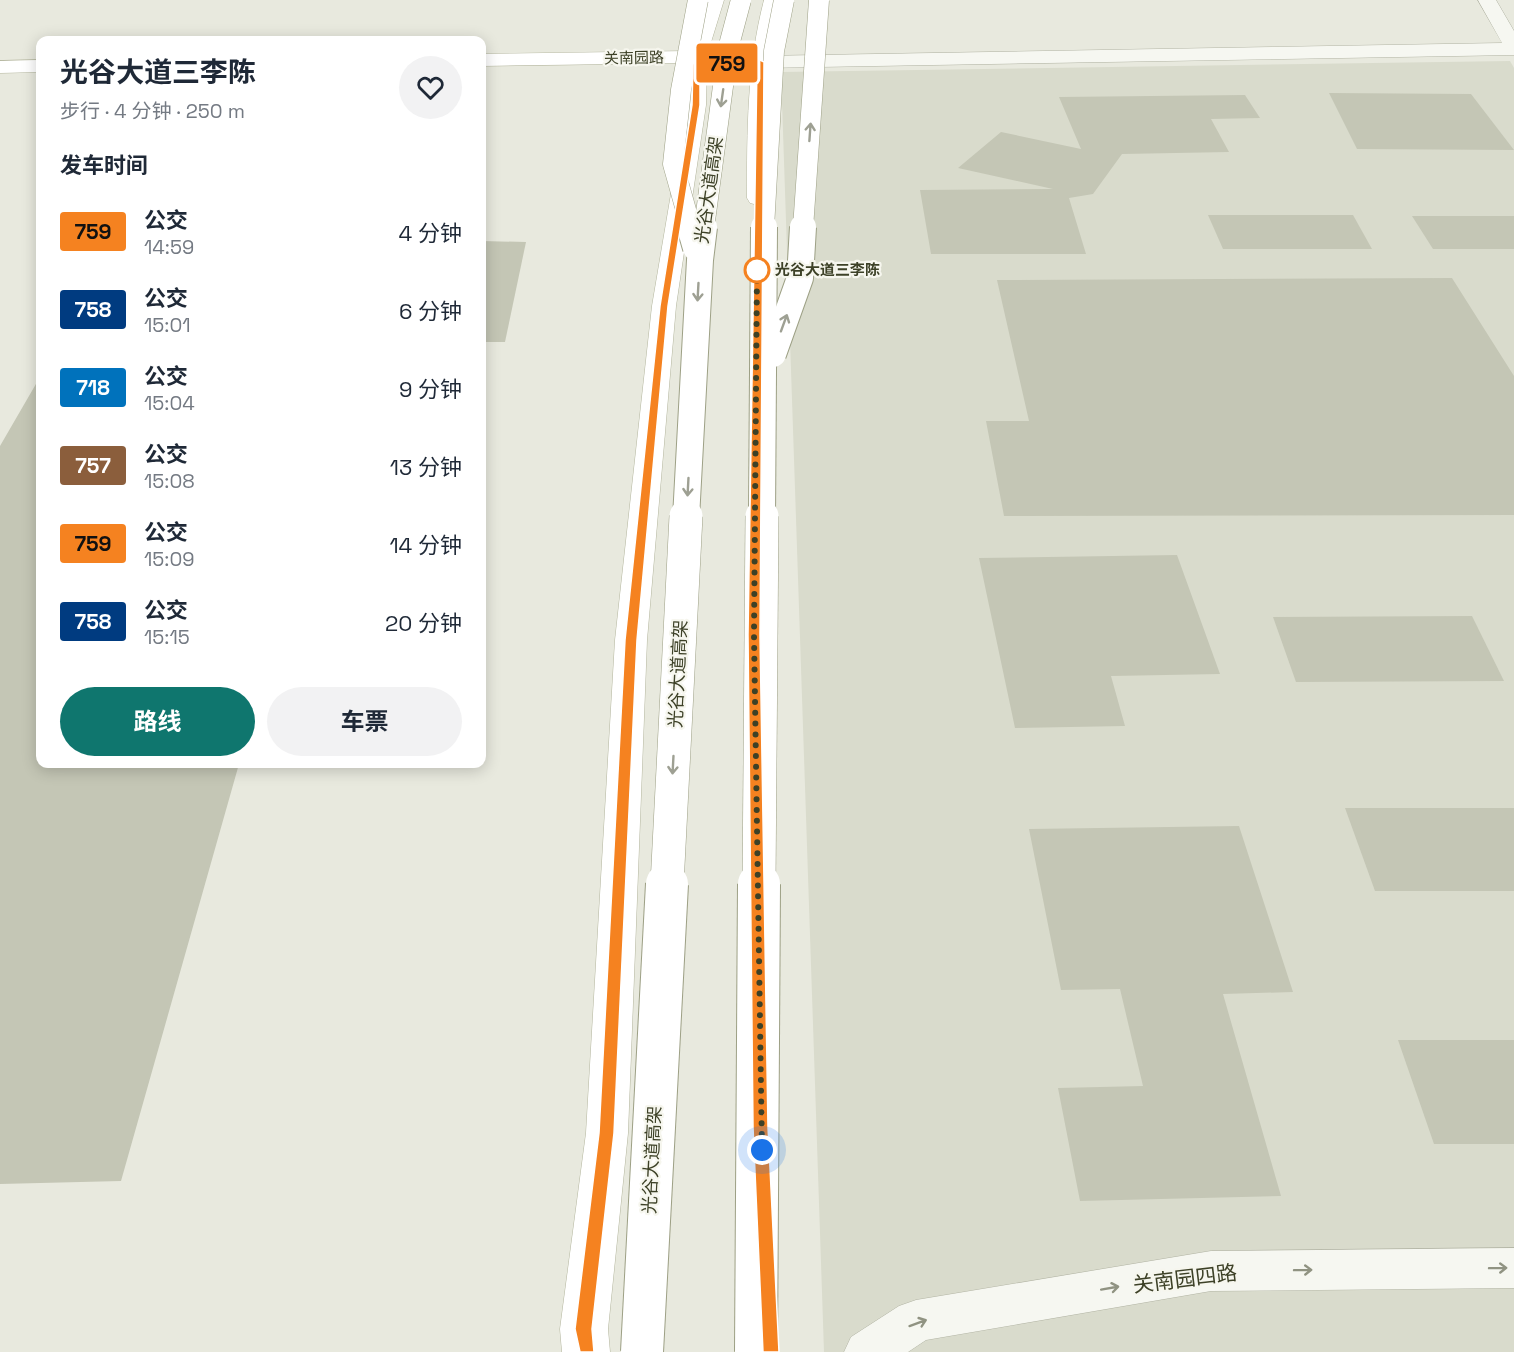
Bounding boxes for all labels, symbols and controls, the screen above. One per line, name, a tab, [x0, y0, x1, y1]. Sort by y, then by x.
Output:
line badge: 759	[692, 44, 762, 82]
street label: 关南园路	[604, 47, 664, 68]
text: 759	[708, 50, 746, 77]
text: 光谷大道三李陈	[60, 54, 256, 90]
button: heart	[399, 56, 462, 119]
one-way arrow	[716, 88, 727, 108]
text: 步行 · 4 分钟 · 250 m	[60, 98, 245, 124]
one-way arrow	[805, 122, 816, 142]
street label: 光谷大道高架	[690, 135, 727, 245]
text: 发车时间	[60, 151, 148, 179]
text: 公交	[144, 206, 188, 234]
text: 759	[74, 218, 112, 245]
text: 4 分钟	[399, 219, 462, 247]
text: 14:59	[144, 234, 194, 260]
marker: 光谷大道三李陈	[744, 257, 770, 283]
place label: 光谷大道三李陈	[775, 260, 880, 279]
one-way arrow	[693, 282, 704, 301]
text: 公交	[144, 284, 188, 312]
text: 758	[75, 296, 111, 323]
text: 6 分钟	[399, 297, 462, 325]
text: 15:01	[144, 312, 191, 338]
one-way arrow	[779, 315, 790, 333]
text: 公交	[144, 362, 188, 390]
text: 718	[76, 374, 110, 401]
text: 9 分钟	[399, 375, 462, 403]
text: 15:04	[144, 390, 195, 416]
text: 公交	[144, 440, 188, 468]
text: 757	[75, 452, 111, 479]
text: 13 分钟	[390, 453, 462, 481]
text: 15:08	[144, 468, 195, 494]
one-way arrow	[682, 476, 693, 496]
text: 公交	[144, 518, 188, 546]
text: 759	[74, 530, 112, 557]
text: 14 分钟	[389, 531, 462, 559]
text: 15:09	[144, 546, 194, 572]
text: 公交	[144, 596, 188, 624]
text: 758	[75, 608, 111, 635]
text: 20 分钟	[385, 609, 462, 637]
street label: 光谷大道高架	[663, 619, 692, 729]
text: 15:15	[144, 624, 190, 650]
button: 路线	[60, 687, 255, 756]
button: 车票	[267, 687, 462, 756]
one-way arrow	[667, 755, 678, 775]
street label: 光谷大道高架	[637, 1105, 666, 1215]
your location	[747, 1135, 777, 1165]
street label: 关南园四路	[1131, 1259, 1239, 1298]
one-way arrow	[1488, 1262, 1508, 1274]
one-way arrow	[1293, 1264, 1313, 1276]
one-way arrow	[1099, 1283, 1119, 1294]
one-way arrow	[908, 1316, 927, 1327]

